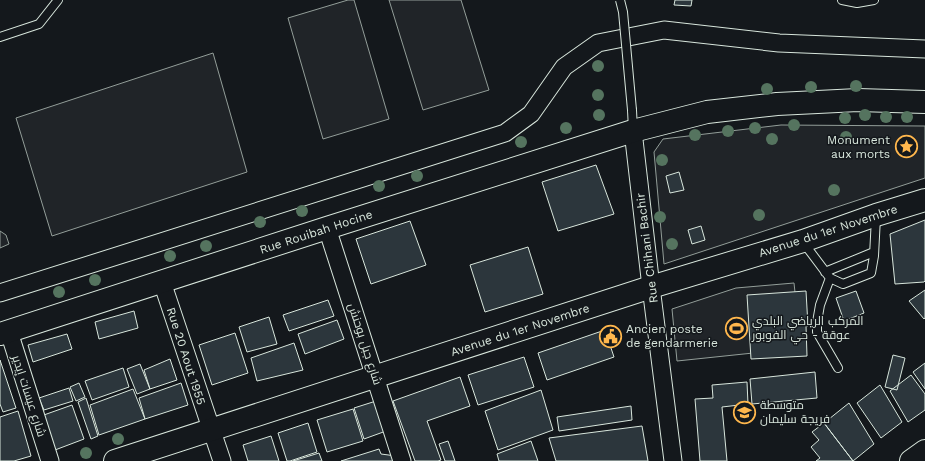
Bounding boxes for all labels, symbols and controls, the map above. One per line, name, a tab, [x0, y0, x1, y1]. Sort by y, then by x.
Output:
place label: Monument aux morts	[827, 133, 890, 161]
place icon: Monument aux morts	[893, 134, 919, 160]
street label: Rue Chihani Bachir	[633, 192, 661, 304]
street label: Avenue du 1er Novembre	[757, 202, 899, 260]
street label: Rue Rouibah Hocine	[258, 207, 374, 257]
street label: شارع جبل بوحنش	[344, 301, 385, 387]
street label: Avenue du 1er Novembre	[449, 301, 591, 359]
street label: Rue 20 Aout 1955	[164, 305, 208, 407]
place label: المركب الرياضي البلدي عوقة - حي الفوبور	[751, 314, 864, 345]
sports icon: المركب الرياضي البلدي عوقة - حي الفوبور	[724, 315, 750, 341]
place label: Ancien poste de gendarmerie	[626, 322, 718, 350]
public building icon: Ancien poste de gendarmerie	[597, 323, 623, 349]
street label: شارع عيسات إيدير	[8, 352, 49, 439]
place label: متوسطة فريجة سليمان	[760, 398, 830, 426]
school or university icon: متوسطة فريجة سليمان	[732, 399, 758, 425]

